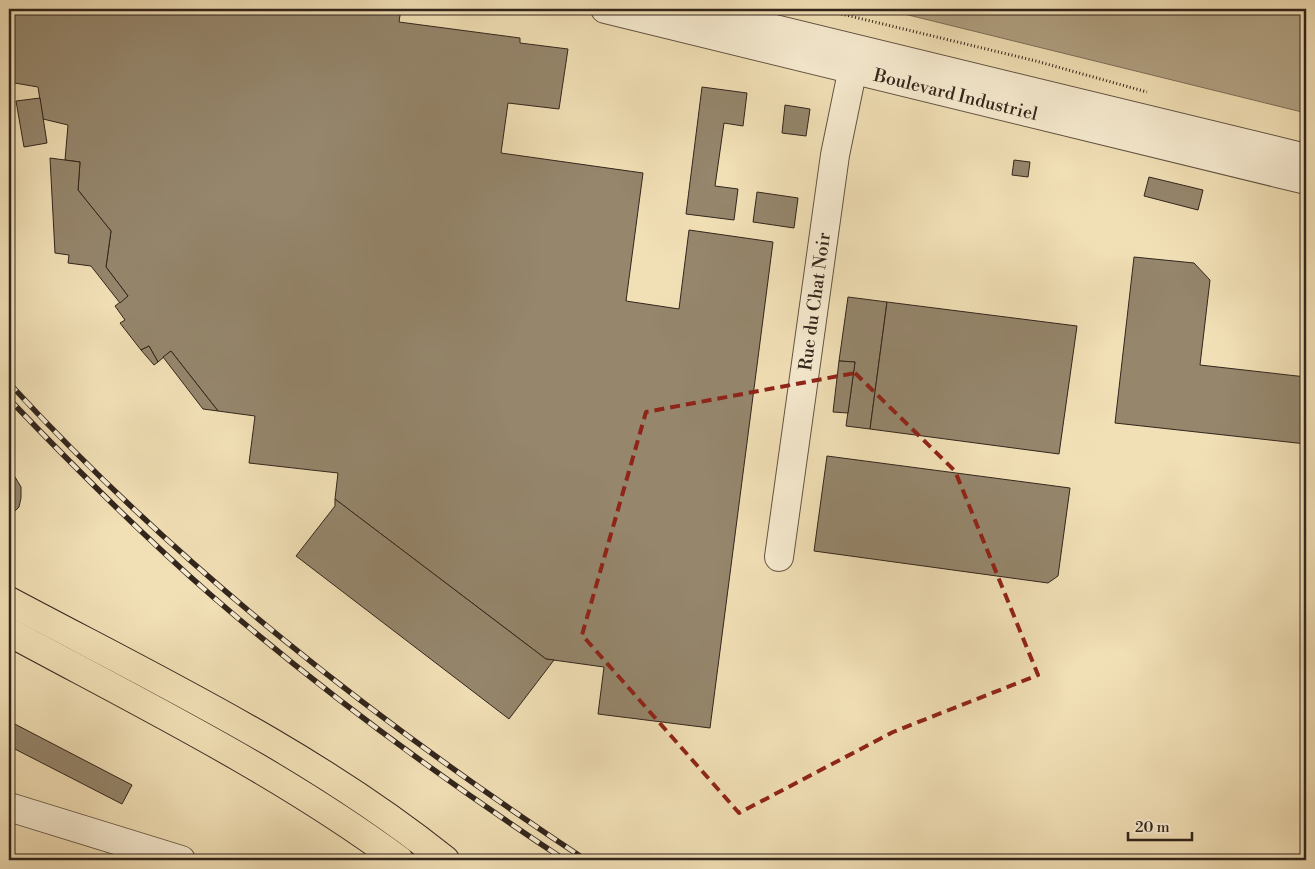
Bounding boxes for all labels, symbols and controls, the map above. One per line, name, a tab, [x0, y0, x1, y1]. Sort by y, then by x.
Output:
street label: Boulevard Industriel	[870, 63, 1041, 126]
street label: Rue du Chat Noir	[794, 231, 836, 372]
scale bar	[1128, 809, 1191, 841]
text: 20 m	[1135, 818, 1170, 837]

